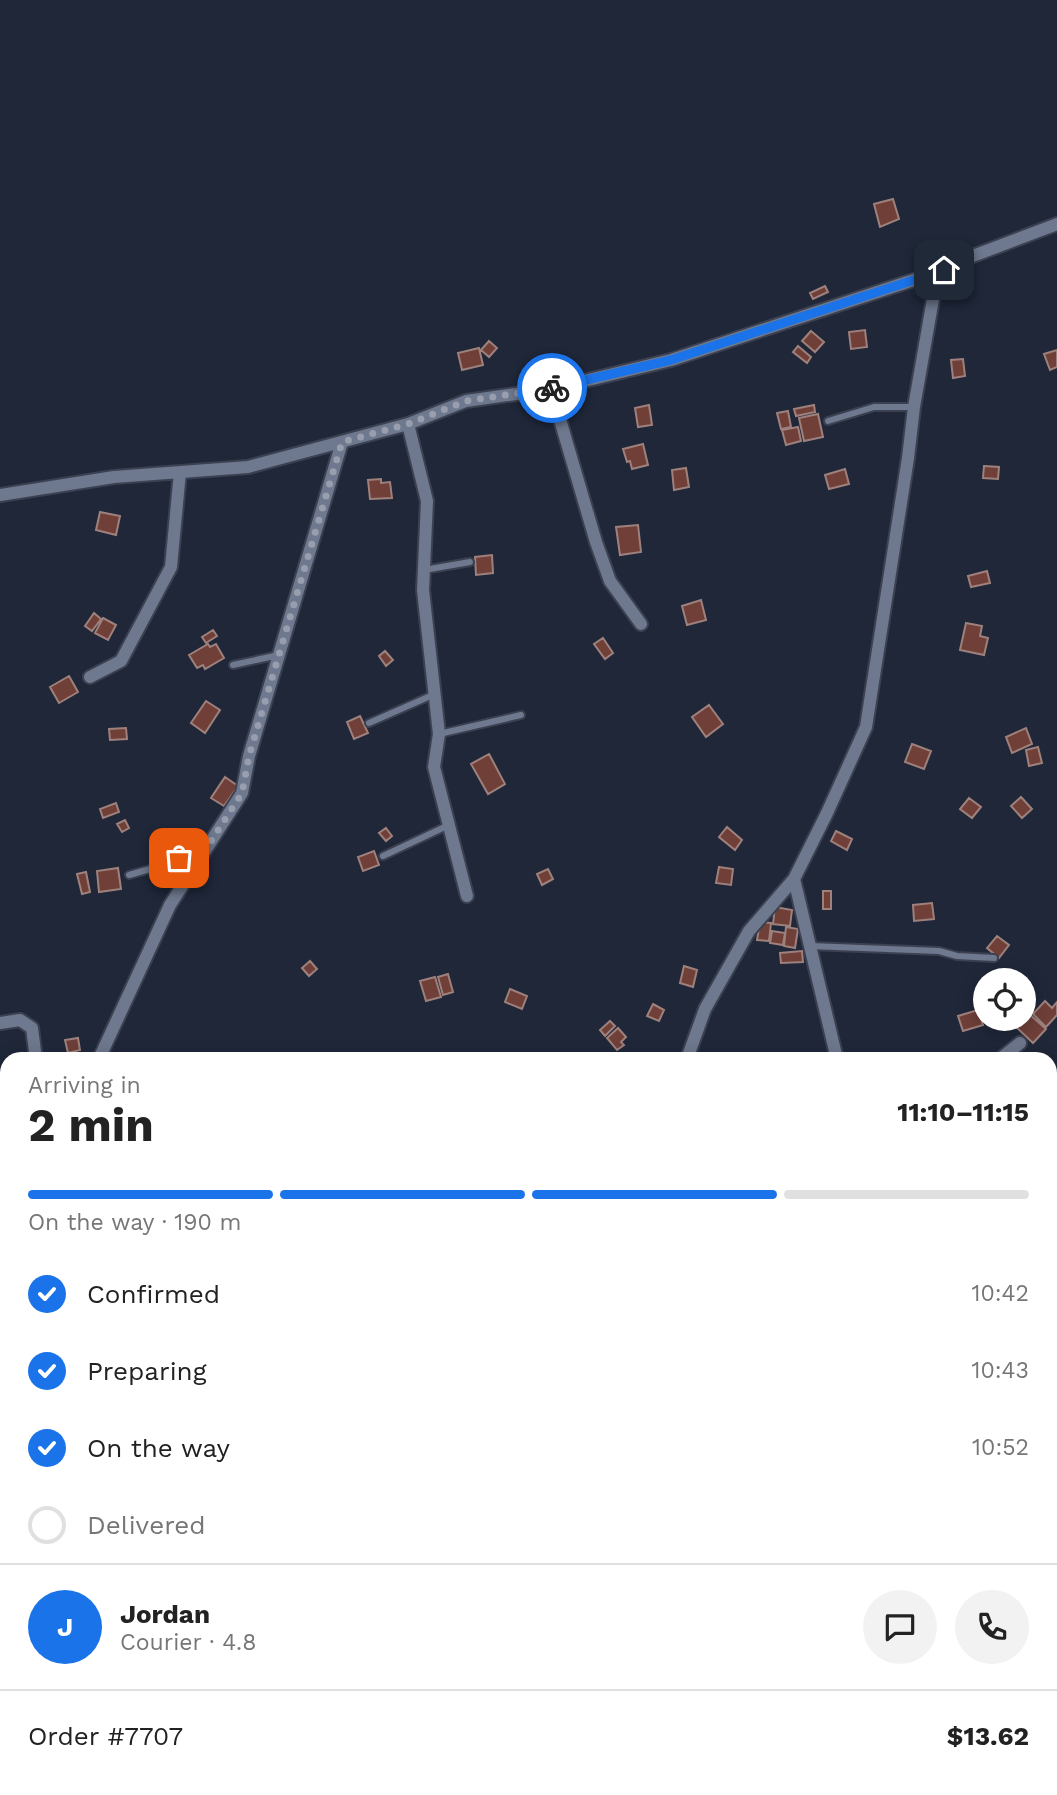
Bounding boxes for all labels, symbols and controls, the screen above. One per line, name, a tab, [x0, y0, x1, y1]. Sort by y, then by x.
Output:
pin	[914, 240, 974, 300]
icon: home	[925, 251, 963, 289]
courier	[517, 353, 587, 423]
icon: bike	[533, 369, 571, 407]
pin	[149, 828, 209, 888]
icon: bag	[160, 839, 198, 877]
map controls	[973, 968, 1036, 1031]
button: locate	[973, 968, 1036, 1031]
text: Arriving in	[28, 1072, 141, 1099]
text: 11:10–11:15	[897, 1097, 1029, 1127]
text: 2 min	[28, 1098, 154, 1152]
text: On the way · 190 m	[28, 1209, 241, 1236]
icon: check	[28, 1275, 66, 1313]
text: Confirmed	[87, 1279, 220, 1309]
text: 10:42	[971, 1280, 1029, 1307]
icon: check	[28, 1352, 66, 1390]
text: Preparing	[87, 1356, 207, 1386]
text: 10:43	[971, 1357, 1029, 1384]
icon: check	[28, 1429, 66, 1467]
text: On the way	[87, 1433, 230, 1463]
text: 10:52	[972, 1434, 1029, 1461]
text: Delivered	[87, 1510, 206, 1540]
button: chat	[863, 1590, 937, 1664]
button: phone	[955, 1590, 1029, 1664]
text: Jordan	[120, 1599, 210, 1629]
text: J	[57, 1612, 73, 1642]
text: Courier · 4.8	[120, 1629, 256, 1656]
text: Order #7707	[28, 1721, 183, 1751]
text: $13.62	[947, 1721, 1029, 1751]

